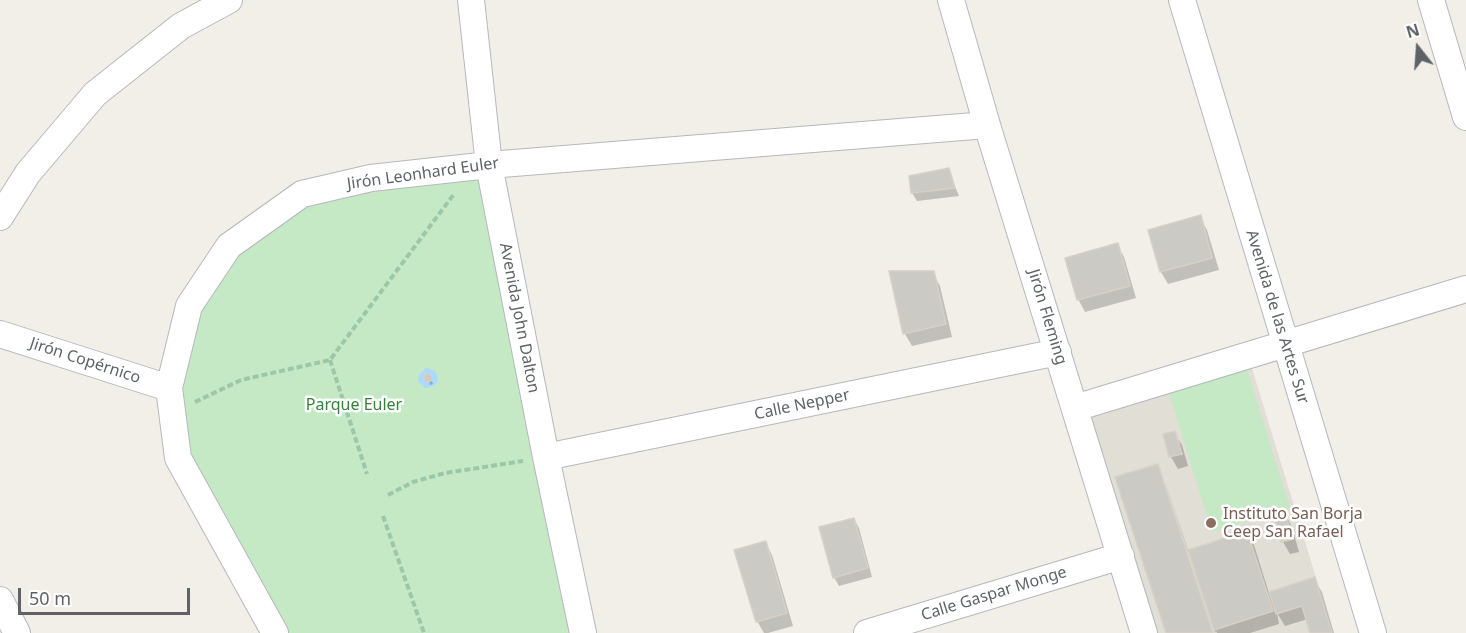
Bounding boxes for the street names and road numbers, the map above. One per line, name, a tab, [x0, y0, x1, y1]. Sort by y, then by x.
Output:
street label: Jirón Leonhard Euler	[346, 154, 500, 194]
street label: Avenida de las Artes Sur	[1241, 228, 1313, 406]
street label: Avenida John Dalton	[495, 241, 543, 395]
street label: Jirón Fleming	[1023, 267, 1071, 367]
street label: Jirón Copérnico	[27, 334, 143, 388]
street label: Calle Nepper	[753, 386, 851, 424]
street label: Calle Gaspar Monge	[919, 563, 1069, 625]

